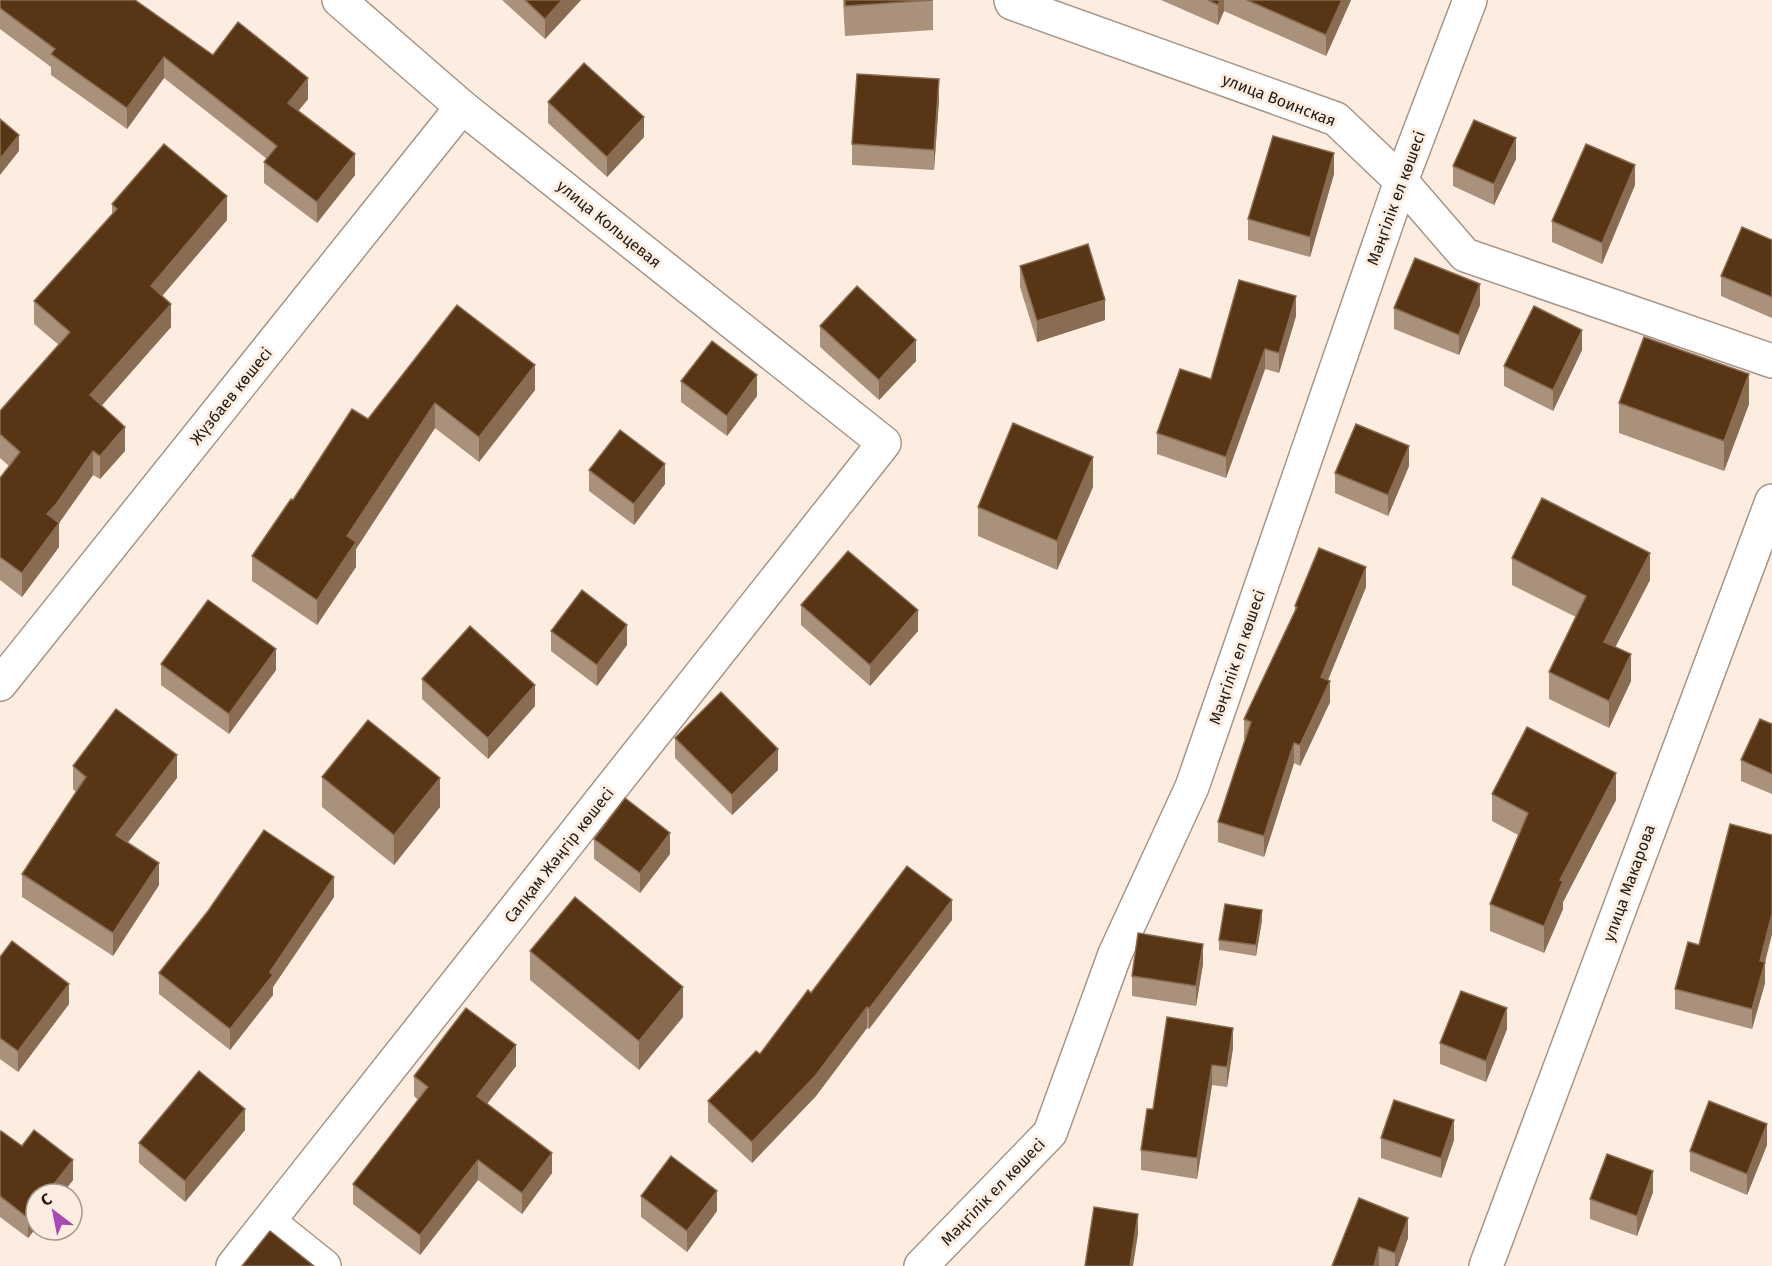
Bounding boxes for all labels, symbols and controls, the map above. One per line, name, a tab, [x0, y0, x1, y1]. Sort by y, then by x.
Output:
street label: улица Воинская	[1219, 70, 1339, 130]
street label: Мәңгілік ел көшесі	[1363, 128, 1429, 268]
street label: улица Кольцевая	[553, 176, 665, 272]
street label: Жүзбаев көшесі	[186, 344, 276, 448]
street label: Мәңгілік ел көшесі	[1205, 587, 1269, 727]
street label: Салқам Жәңгір көшесі	[500, 784, 618, 926]
street label: улица Макарова	[1599, 822, 1659, 944]
street label: Мәңгілік ел көшесі	[937, 1134, 1049, 1250]
north arrow	[24, 1182, 84, 1242]
text: С	[37, 1189, 56, 1210]

